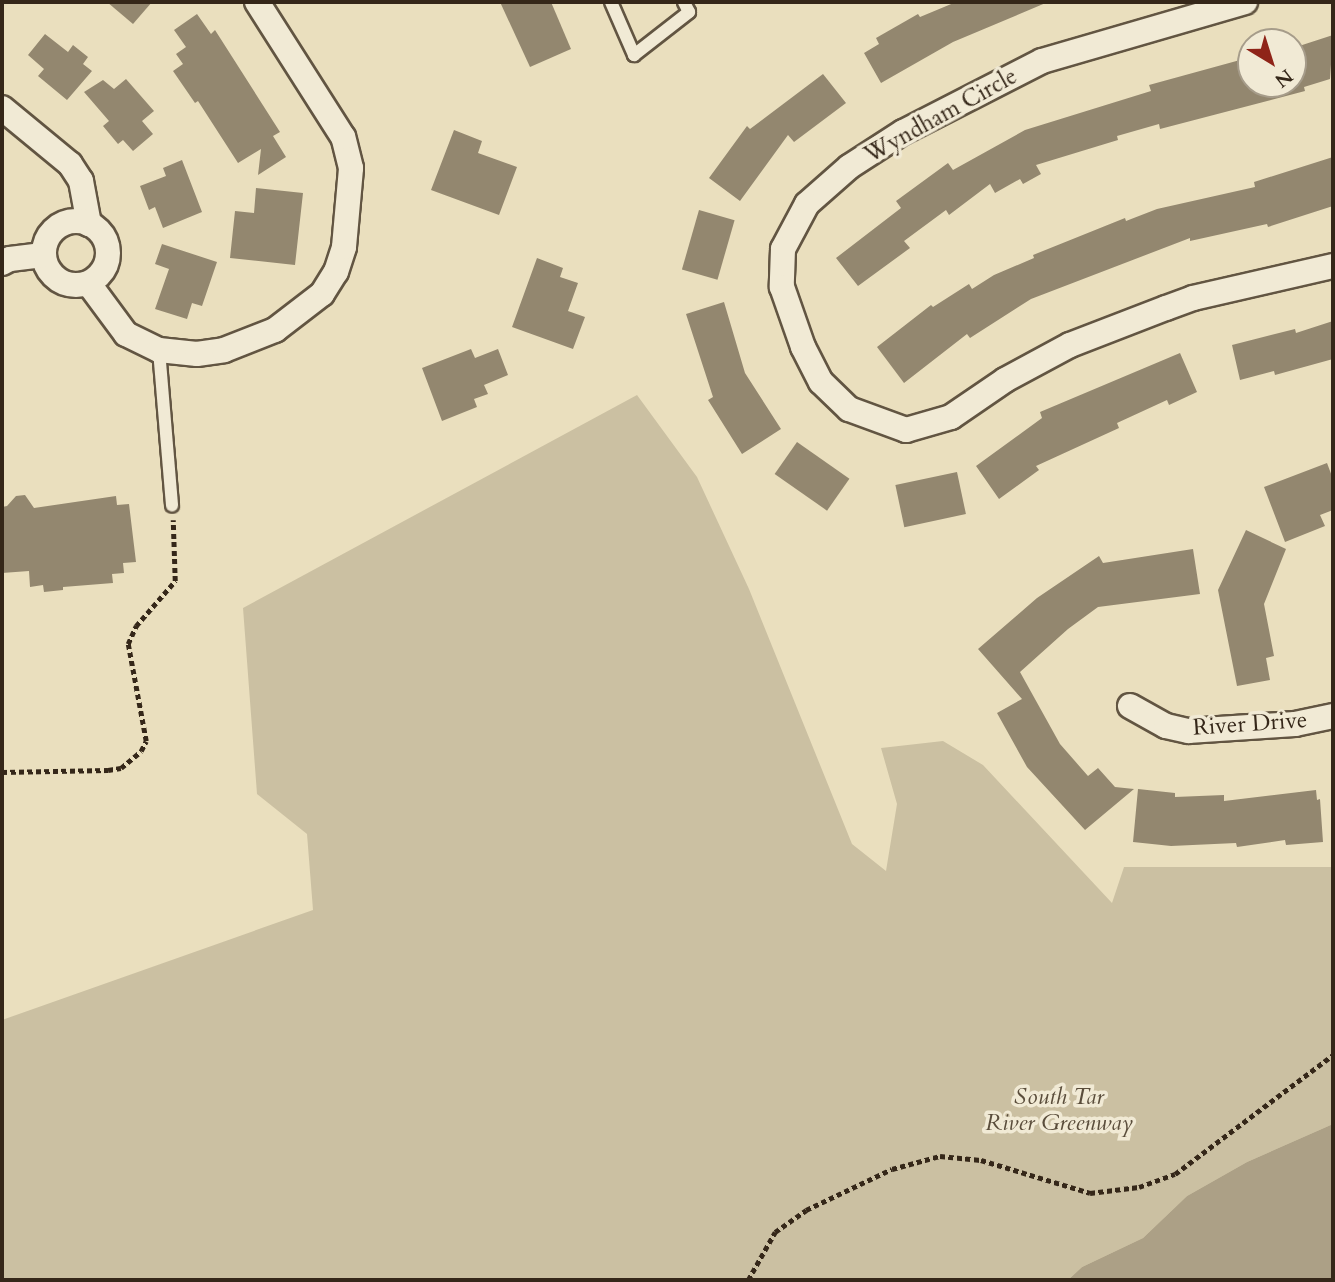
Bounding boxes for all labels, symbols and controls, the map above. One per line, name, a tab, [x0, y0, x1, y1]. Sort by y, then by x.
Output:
north arrow	[1237, 28, 1307, 98]
street label: Wyndham Circle	[860, 63, 1022, 169]
text: N	[1269, 63, 1298, 93]
street label: River Drive	[1192, 706, 1308, 742]
park label: South Tar River Greenway	[985, 1083, 1133, 1137]

